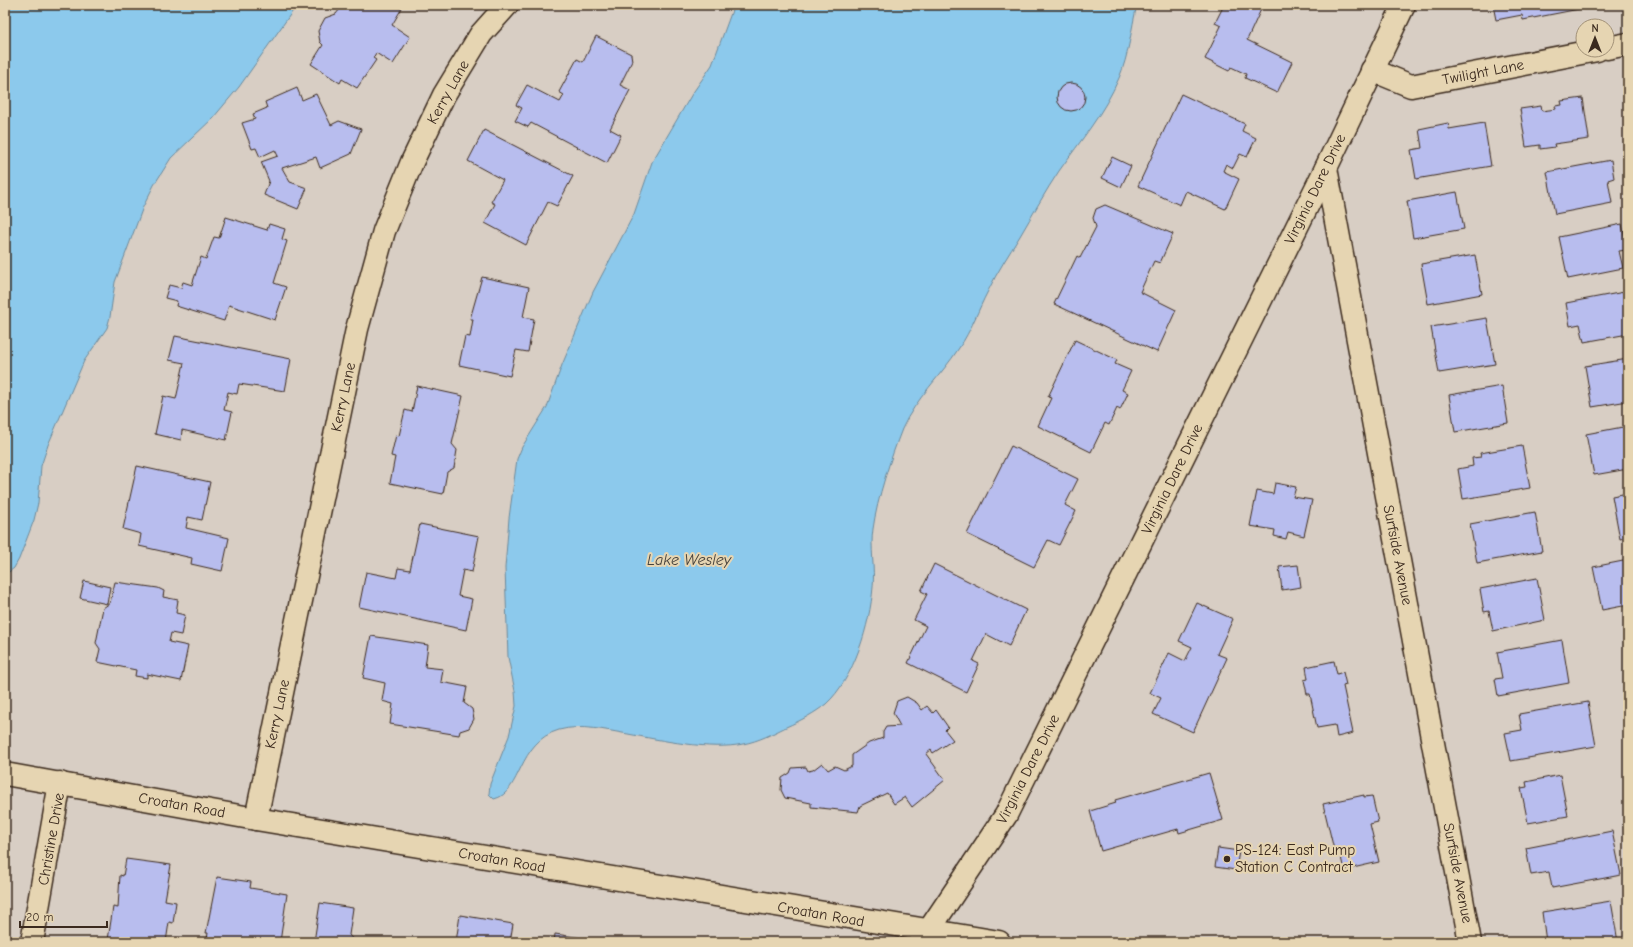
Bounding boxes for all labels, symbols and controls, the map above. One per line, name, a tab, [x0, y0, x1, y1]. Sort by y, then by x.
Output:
north arrow	[1575, 18, 1615, 58]
text: N	[1591, 22, 1599, 35]
street label: Twilight Lane	[1441, 55, 1526, 89]
street label: Kerry Lane	[423, 56, 473, 127]
street label: Virginia Dare Drive	[1281, 131, 1350, 247]
street label: Kerry Lane	[327, 360, 359, 433]
street label: Virginia Dare Drive	[1138, 421, 1207, 537]
street label: Surfside Avenue	[1379, 503, 1417, 607]
water label: Lake Wesley	[647, 551, 732, 569]
street label: Kerry Lane	[261, 677, 293, 750]
street label: Virginia Dare Drive	[993, 711, 1064, 827]
street label: Croatan Road	[137, 789, 227, 821]
street label: Christine Drive	[34, 791, 68, 887]
street label: Surfside Avenue	[1439, 821, 1477, 925]
place label: PS-124: East Pump Station C Contract	[1235, 841, 1355, 876]
street label: Croatan Road	[457, 844, 547, 876]
marker: PS-124: East Pump Station C Contract	[1222, 854, 1232, 864]
street label: Croatan Road	[776, 898, 866, 930]
scale bar	[20, 903, 107, 929]
text: 20 m	[26, 910, 54, 924]

